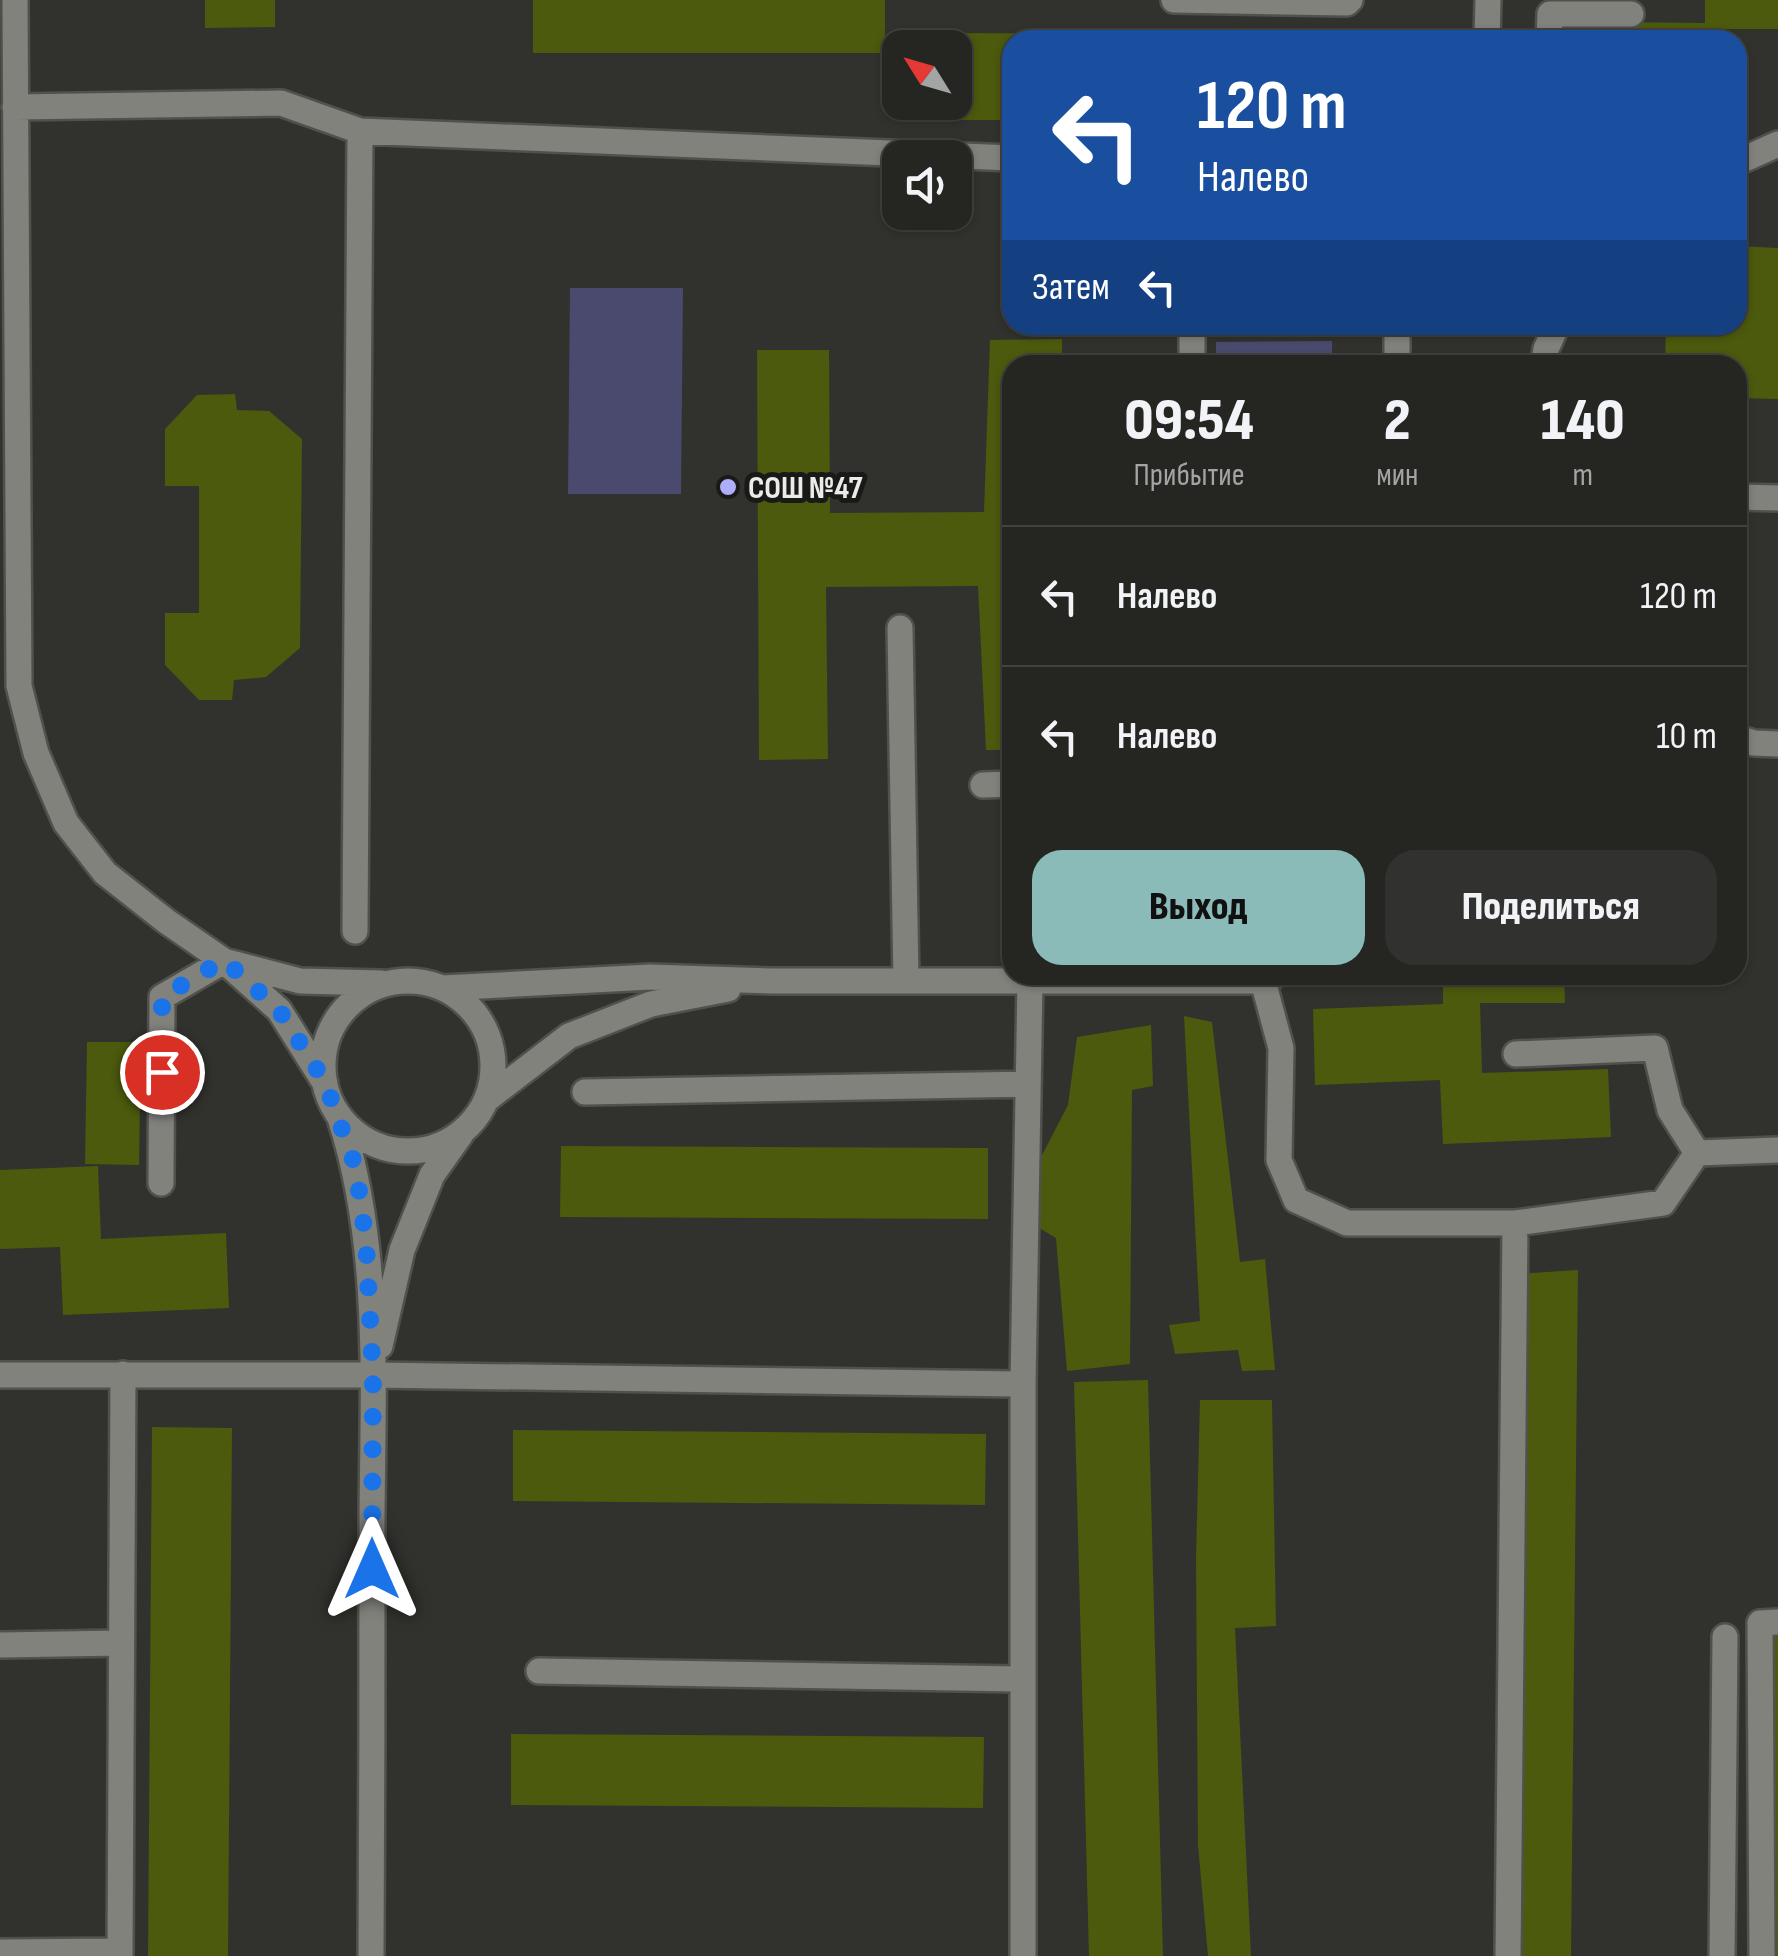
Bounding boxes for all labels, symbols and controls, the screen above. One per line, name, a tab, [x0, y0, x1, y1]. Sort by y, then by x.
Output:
north arrow	[882, 30, 972, 120]
map controls	[882, 30, 972, 230]
text: 120 m	[1197, 65, 1347, 149]
icon: left	[1032, 70, 1162, 200]
button: sound	[882, 140, 972, 230]
text: Налево	[1197, 150, 1309, 205]
icon: left	[1130, 260, 1185, 315]
text: Затем	[1032, 265, 1110, 310]
text: 09:54	[1124, 385, 1254, 457]
text: 2	[1384, 385, 1411, 457]
text: 140	[1541, 385, 1625, 457]
text: Прибытие	[1134, 456, 1245, 495]
text: мин	[1376, 456, 1419, 495]
text: m	[1572, 456, 1593, 495]
place label: СОШ №47	[748, 469, 863, 508]
marker: СОШ №47	[717, 476, 739, 498]
icon: left	[1032, 569, 1087, 624]
text: Налево	[1117, 574, 1217, 619]
text: 120 m	[1640, 574, 1717, 619]
icon: left	[1032, 709, 1087, 764]
text: Налево	[1117, 714, 1217, 759]
text: 10 m	[1656, 714, 1717, 759]
button: Выход	[1032, 850, 1365, 965]
button: Поделиться	[1385, 850, 1717, 965]
pin	[120, 1030, 205, 1115]
icon: arrive	[135, 1045, 190, 1100]
position arrow	[320, 1517, 424, 1621]

